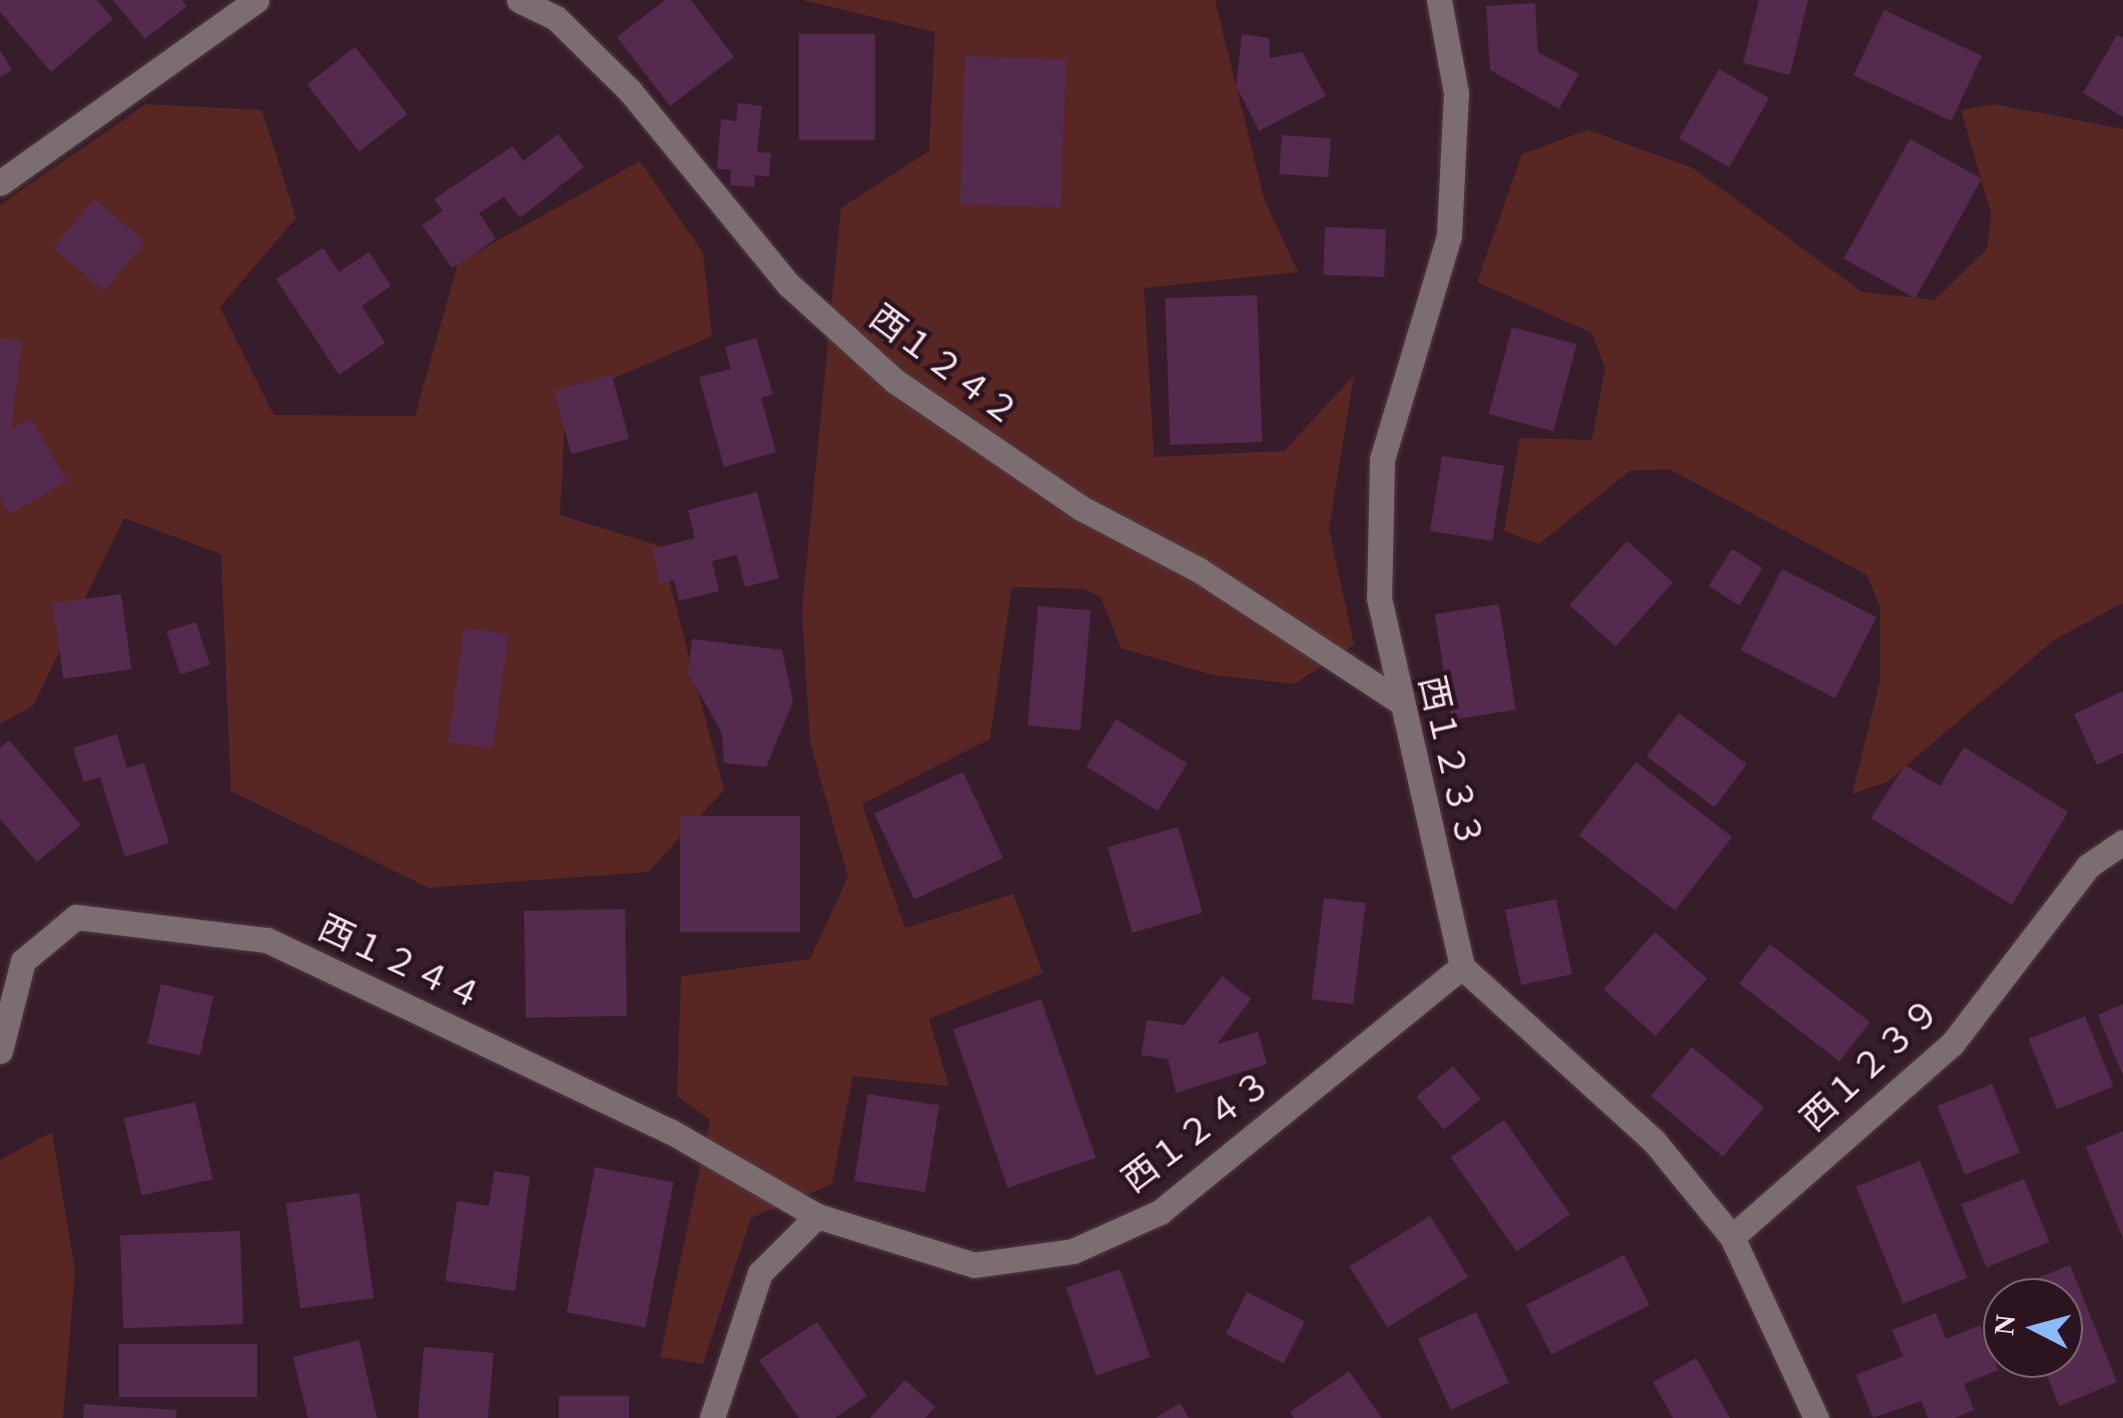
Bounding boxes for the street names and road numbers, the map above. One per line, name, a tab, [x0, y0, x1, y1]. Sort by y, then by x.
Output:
street label: 西１２４２	[861, 297, 1027, 435]
street label: 西１２３３	[1410, 672, 1490, 852]
street label: 西１２４４	[312, 907, 488, 1019]
street label: 西１２３９	[1793, 990, 1949, 1140]
street label: 西１２４３	[1114, 1063, 1280, 1201]

